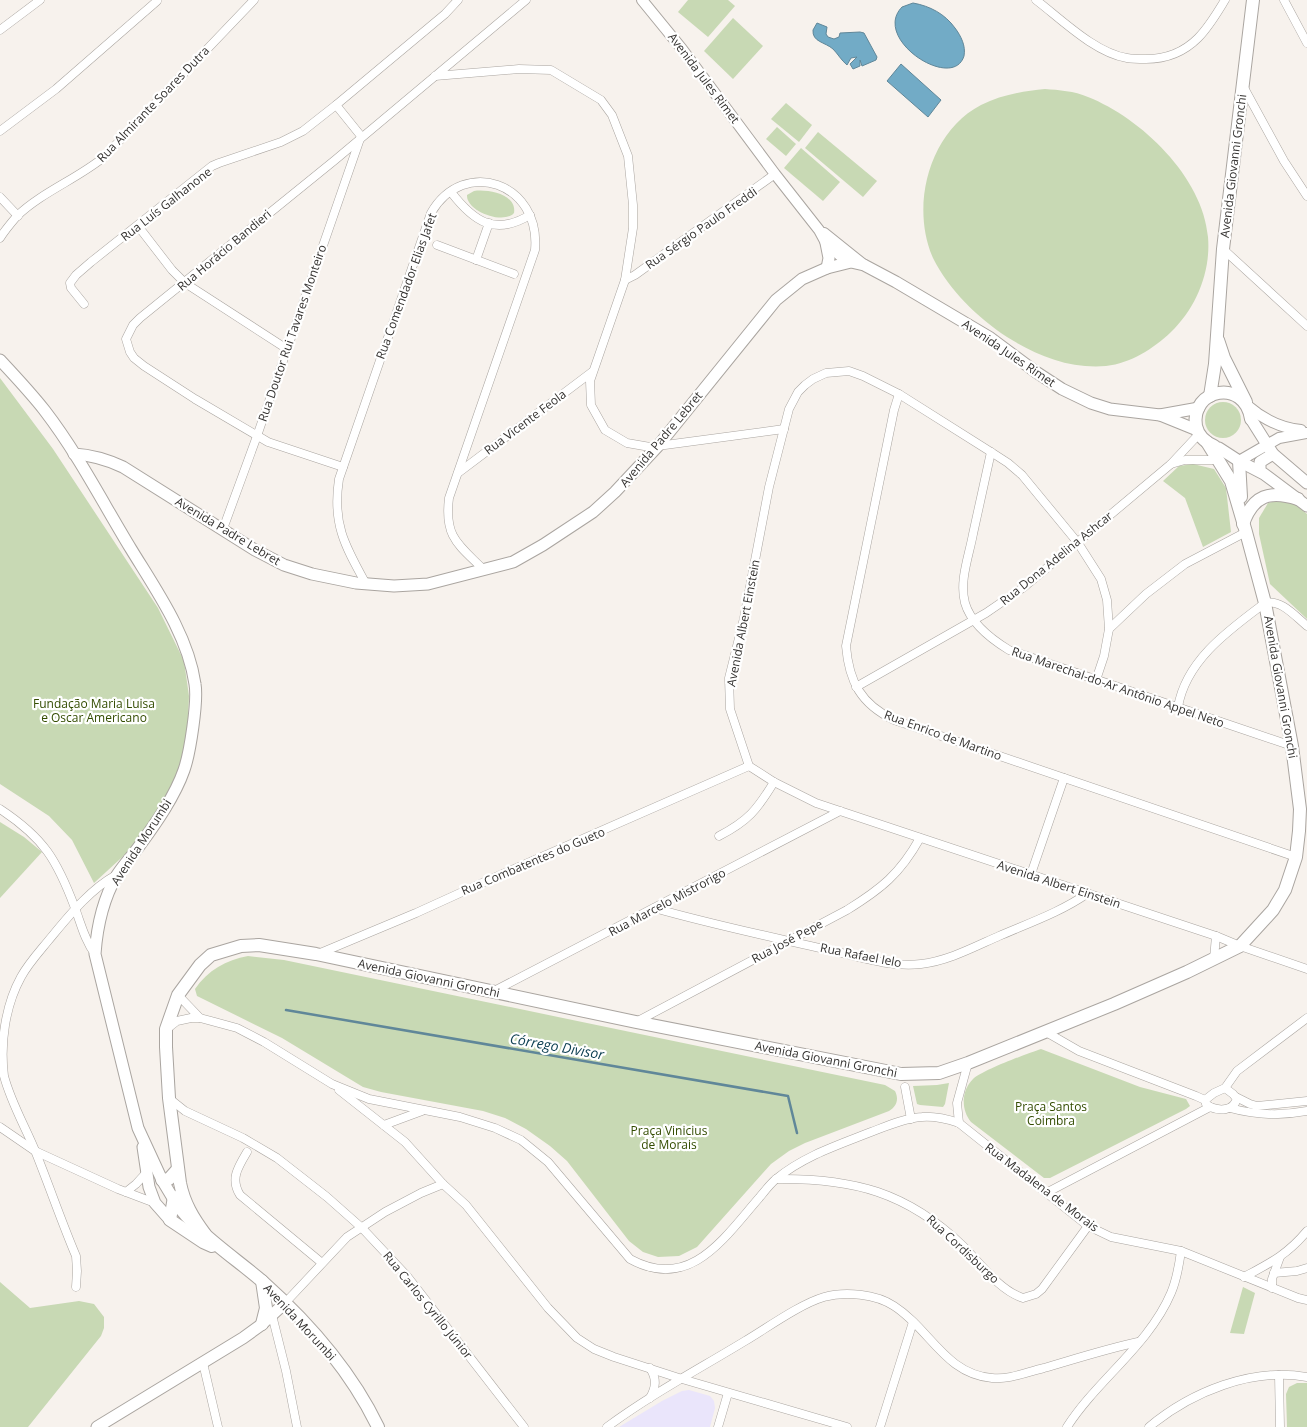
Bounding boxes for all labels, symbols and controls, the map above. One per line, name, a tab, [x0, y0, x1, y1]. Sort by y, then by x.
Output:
street label: Avenida Jules Rimet	[664, 29, 744, 127]
street label: Rua Almirante Soares Dutra	[93, 42, 213, 166]
street label: Avenida Giovanni Gronchi	[1216, 93, 1250, 239]
street label: Rua Luís Galhanone	[117, 163, 215, 245]
street label: Rua Sérgio Paulo Freddi	[642, 183, 760, 273]
street label: Rua Horácio Bandieri	[173, 206, 275, 294]
street label: Rua Comendador Elias Jafet	[372, 211, 440, 361]
street label: Rua Doutor Rui Tavares Monteiro	[254, 242, 330, 424]
street label: Avenida Jules Rimet	[959, 315, 1059, 391]
street label: Rua Vicente Feola	[481, 386, 569, 458]
street label: Avenida Padre Lebret	[616, 388, 706, 490]
street label: Avenida Padre Lebret	[172, 493, 284, 569]
street label: Rua Dona Adelina Ashcar	[996, 507, 1116, 609]
street label: Avenida Albert Einstein	[722, 558, 764, 688]
street label: Avenida Giovanni Gronchi	[1260, 614, 1302, 760]
street label: Rua Marechal-do-Ar Antônio Appel Neto	[1009, 643, 1227, 731]
park label: Fundação Maria Luisa e Oscar Americano	[33, 695, 155, 726]
street label: Rua Enrico de Martino	[882, 706, 1004, 764]
street label: Avenida Morumbi	[107, 796, 175, 888]
street label: Rua Combatentes do Gueto	[458, 823, 608, 899]
street label: Avenida Albert Einstein	[995, 856, 1123, 912]
street label: Rua Marcelo Mistrorigo	[605, 864, 729, 940]
street label: Rua José Pepe	[748, 915, 826, 967]
street label: Rua Rafael Ielo	[819, 939, 903, 971]
street label: Avenida Giovanni Gronchi	[356, 955, 502, 1001]
water label: Córrego Divisor	[508, 1028, 606, 1064]
street label: Avenida Giovanni Gronchi	[753, 1037, 899, 1081]
park label: Praça Santos Coimbra	[1015, 1098, 1087, 1129]
park label: Praça Vinicius de Morais	[631, 1122, 708, 1153]
street label: Rua Madalena de Morais	[982, 1139, 1103, 1236]
street label: Rua Cordisburgo	[923, 1211, 1003, 1287]
street label: Rua Carlos Cyrillo Júnior	[379, 1248, 477, 1362]
street label: Avenida Morumbi	[260, 1280, 340, 1364]

